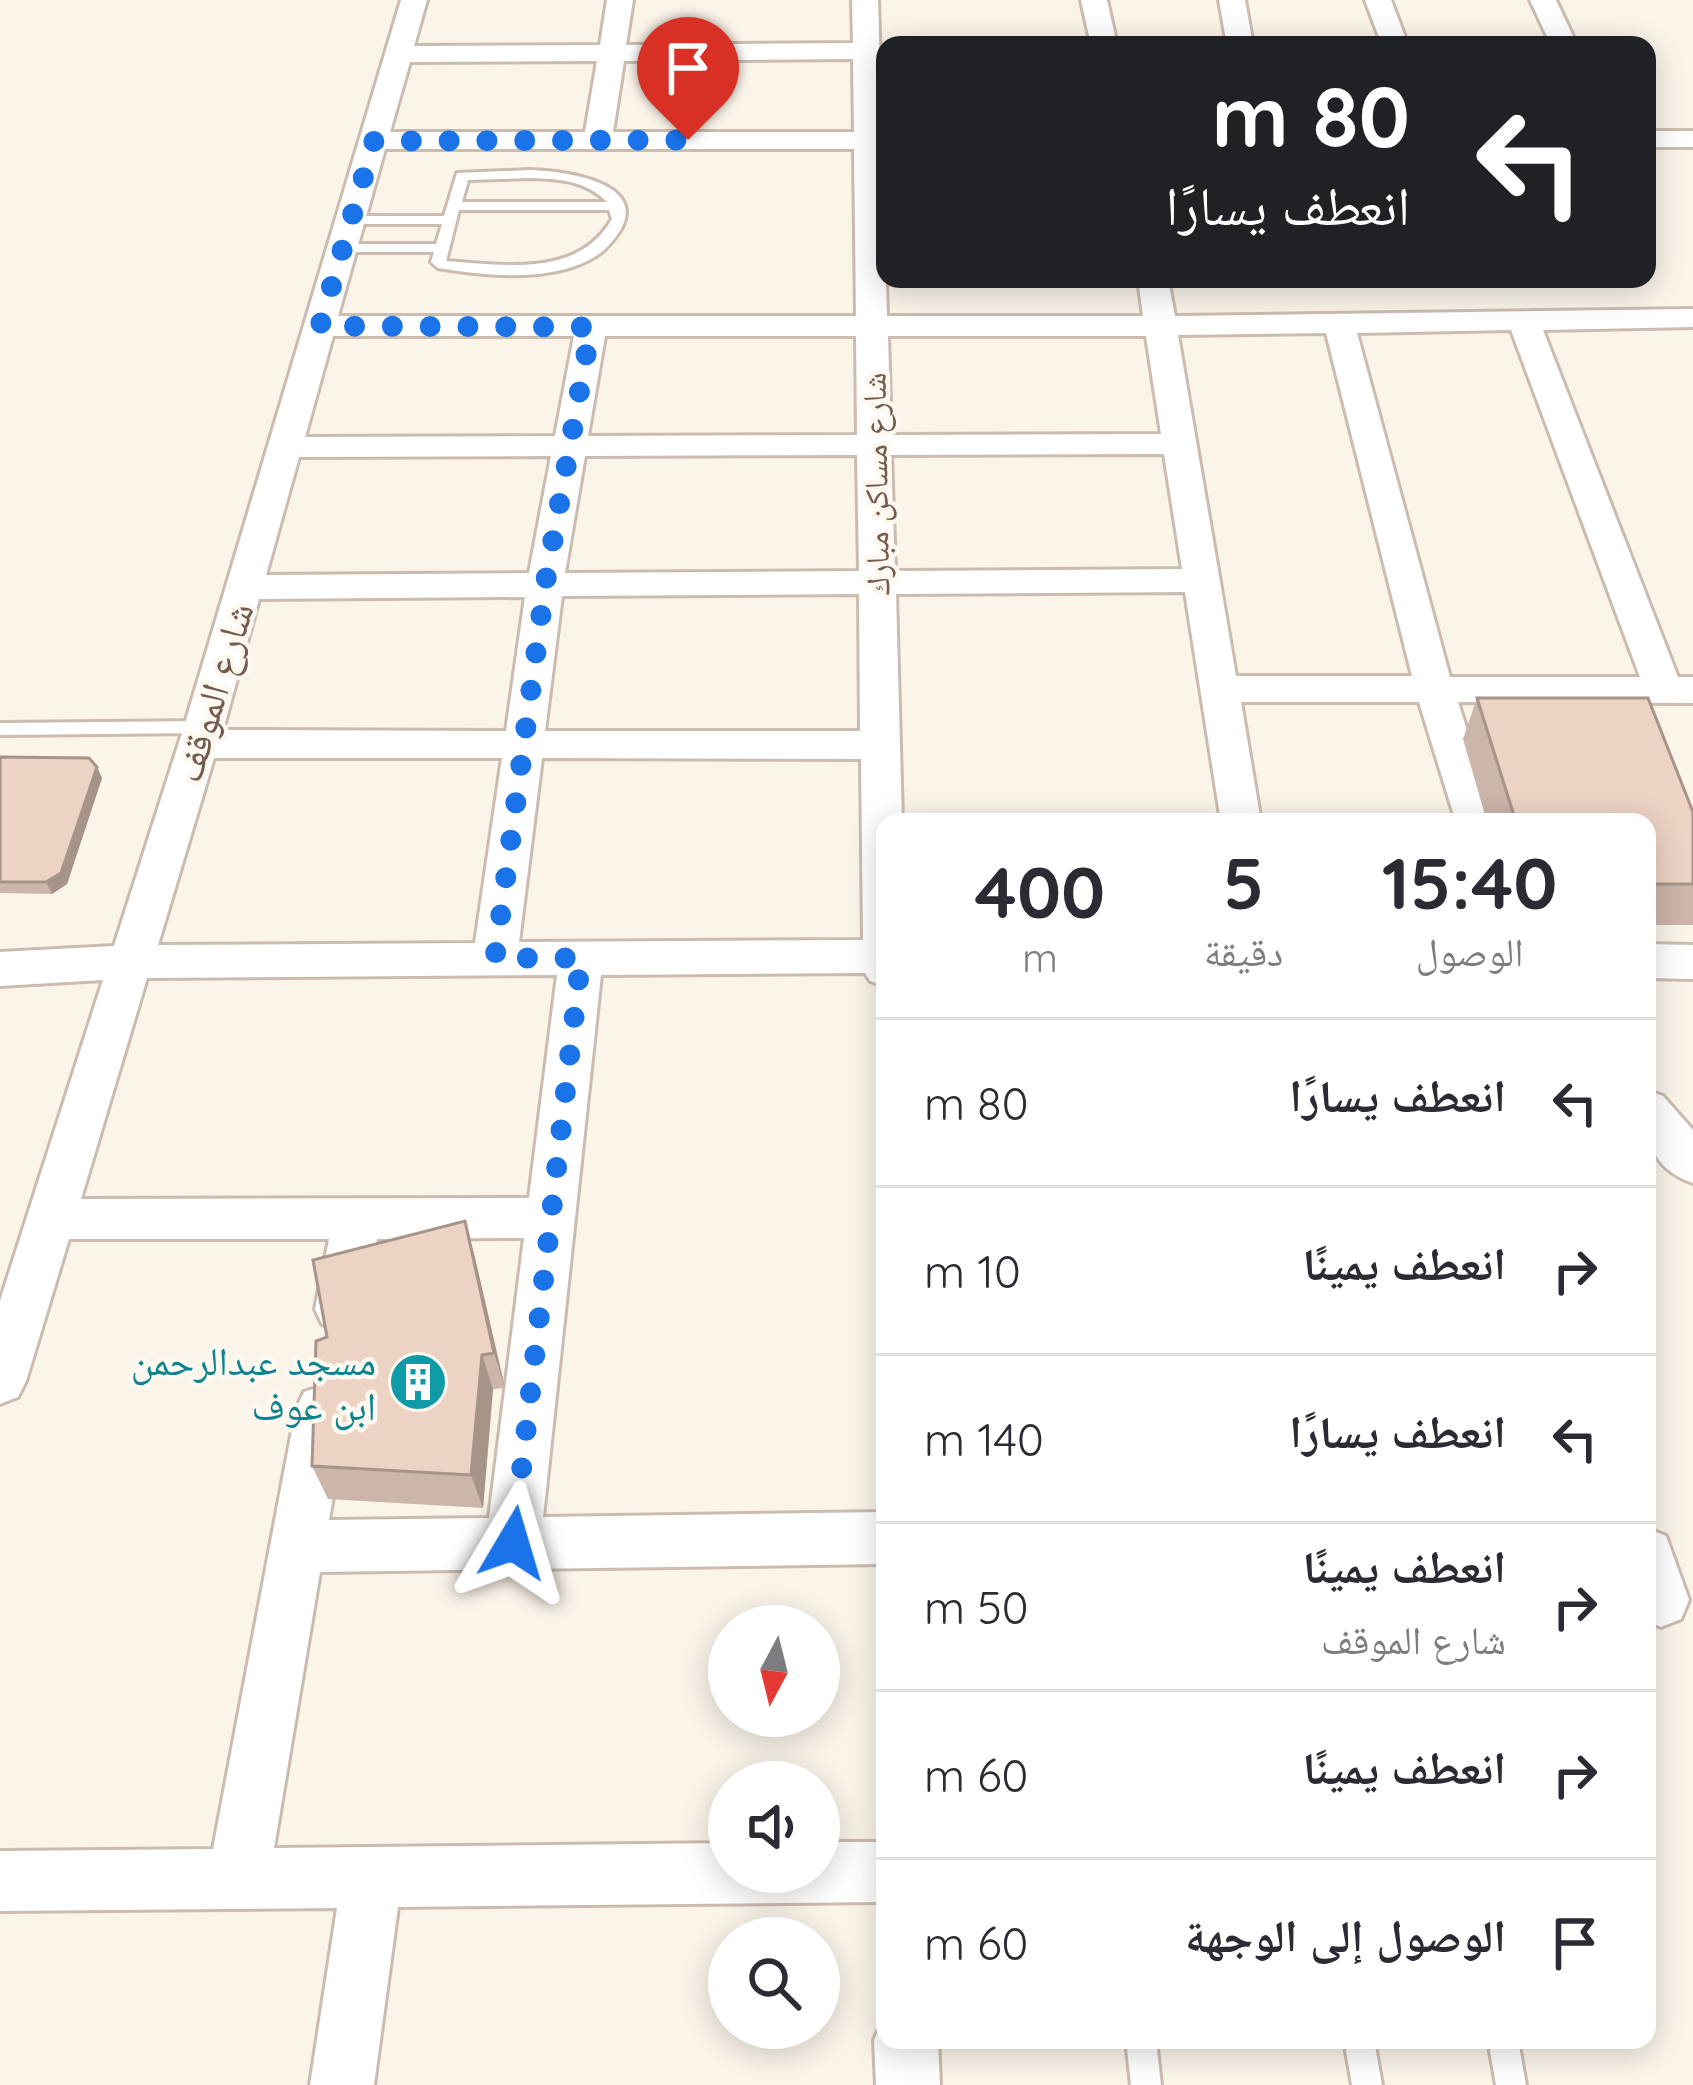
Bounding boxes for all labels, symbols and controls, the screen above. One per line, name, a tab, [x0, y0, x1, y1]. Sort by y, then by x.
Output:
pin	[637, 17, 739, 140]
icon: arrive	[655, 35, 721, 101]
text: 80 m	[1211, 63, 1410, 168]
icon: left	[1452, 84, 1608, 240]
text: انعطف يسارًا	[1165, 171, 1410, 239]
street label: شارع مساكن مبارك	[853, 372, 898, 596]
street label: شارع الموقف	[163, 596, 264, 788]
text: 5	[1223, 837, 1264, 927]
text: 15:40	[1382, 837, 1557, 927]
text: 400	[975, 846, 1105, 936]
text: دقيقة	[1204, 927, 1283, 976]
text: الوصول	[1416, 927, 1524, 976]
text: m	[1022, 933, 1058, 982]
text: انعطف يسارًا	[1289, 1067, 1506, 1123]
icon: left	[1542, 1070, 1608, 1136]
text: 80 m	[924, 1075, 1028, 1131]
text: انعطف يمينًا	[1303, 1235, 1506, 1291]
icon: right	[1542, 1238, 1608, 1304]
text: 10 m	[924, 1243, 1021, 1299]
place label: مسجد عبدالرحمن ابن عوف	[131, 1336, 376, 1431]
building icon: مسجد عبدالرحمن ابن عوف	[387, 1351, 449, 1413]
text: انعطف يسارًا	[1289, 1403, 1506, 1459]
icon: left	[1542, 1406, 1608, 1472]
text: 140 m	[924, 1411, 1044, 1467]
position arrow	[450, 1480, 576, 1606]
text: انعطف يمينًا	[1303, 1538, 1506, 1594]
icon: right	[1542, 1574, 1608, 1640]
text: 50 m	[924, 1579, 1029, 1635]
north arrow	[708, 1605, 840, 1737]
map controls	[708, 1605, 840, 2049]
text: شارع الموقف	[1321, 1615, 1506, 1664]
text: انعطف يمينًا	[1303, 1739, 1506, 1795]
icon: right	[1542, 1742, 1608, 1808]
text: 60 m	[924, 1747, 1028, 1803]
button: sound	[708, 1761, 840, 1893]
text: الوصول إلى الوجهة	[1185, 1907, 1506, 1963]
icon: arrive	[1542, 1910, 1608, 1976]
text: 60 m	[924, 1915, 1028, 1971]
button: search	[708, 1917, 840, 2049]

